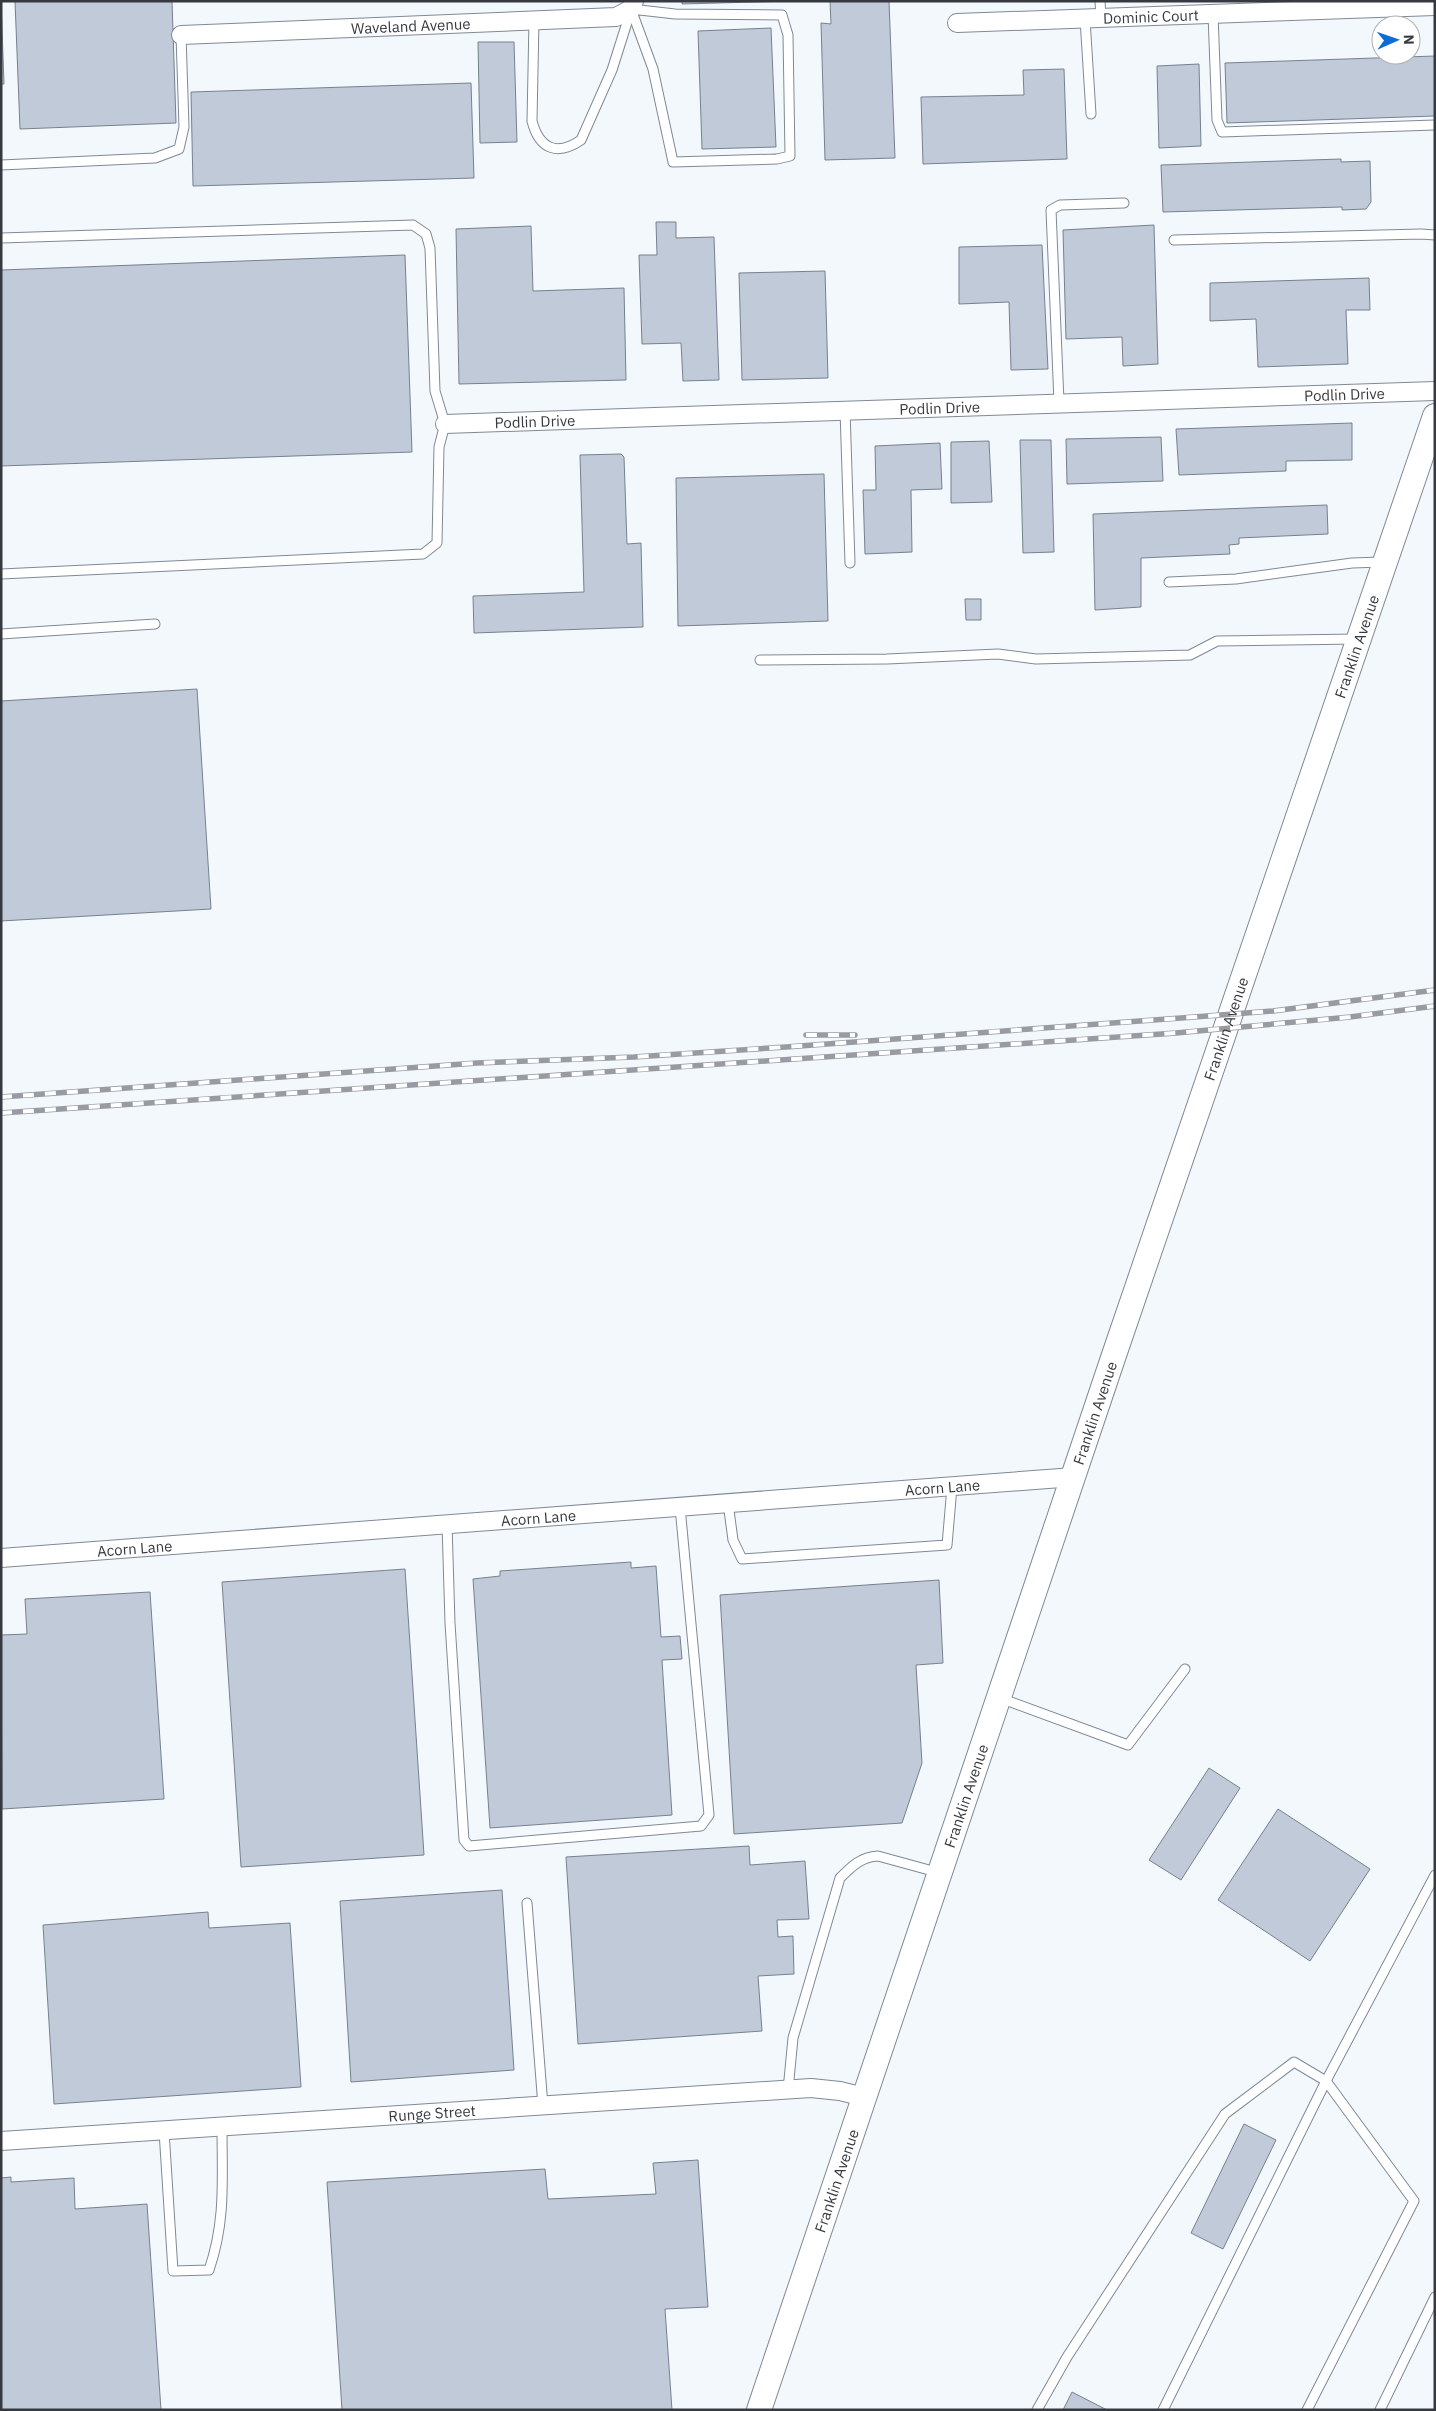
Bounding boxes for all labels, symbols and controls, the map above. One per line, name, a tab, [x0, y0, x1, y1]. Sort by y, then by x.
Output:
street label: Dominic Court	[1103, 5, 1199, 27]
street label: Waveland Avenue	[351, 14, 471, 37]
north arrow	[1371, 15, 1421, 65]
text: N	[1400, 34, 1418, 45]
street label: Podlin Drive	[1304, 383, 1385, 405]
street label: Podlin Drive	[899, 397, 980, 418]
street label: Podlin Drive	[494, 410, 576, 432]
street label: Franklin Avenue	[1330, 592, 1383, 701]
street label: Franklin Avenue	[1199, 974, 1252, 1083]
street label: Franklin Avenue	[1068, 1359, 1121, 1467]
street label: Acorn Lane	[904, 1475, 981, 1499]
street label: Acorn Lane	[500, 1505, 577, 1530]
street label: Acorn Lane	[96, 1536, 173, 1560]
street label: Franklin Avenue	[939, 1742, 992, 1850]
street label: Runge Street	[388, 2100, 476, 2125]
street label: Franklin Avenue	[810, 2126, 862, 2235]

